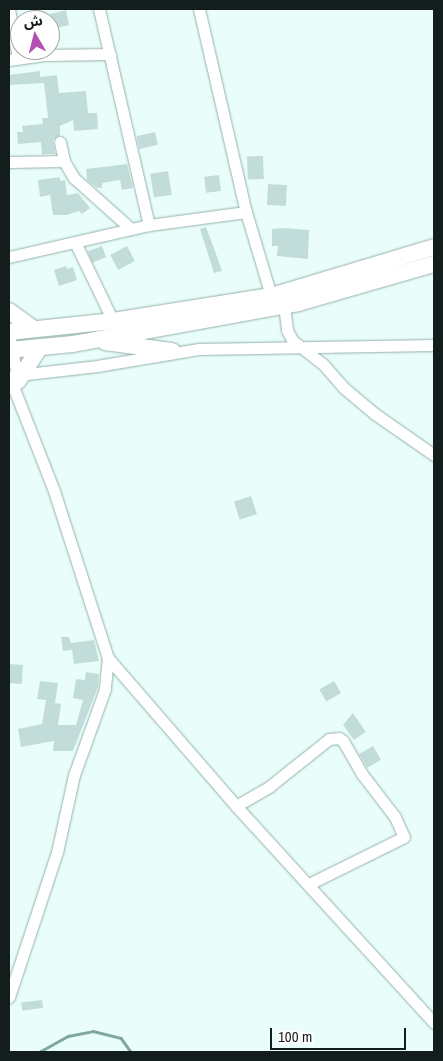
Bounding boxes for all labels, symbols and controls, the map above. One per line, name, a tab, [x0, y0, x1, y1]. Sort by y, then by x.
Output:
north arrow	[10, 10, 60, 60]
text: ش	[22, 11, 44, 31]
scale bar	[273, 1018, 409, 1050]
text: 100 m	[278, 1026, 312, 1047]

